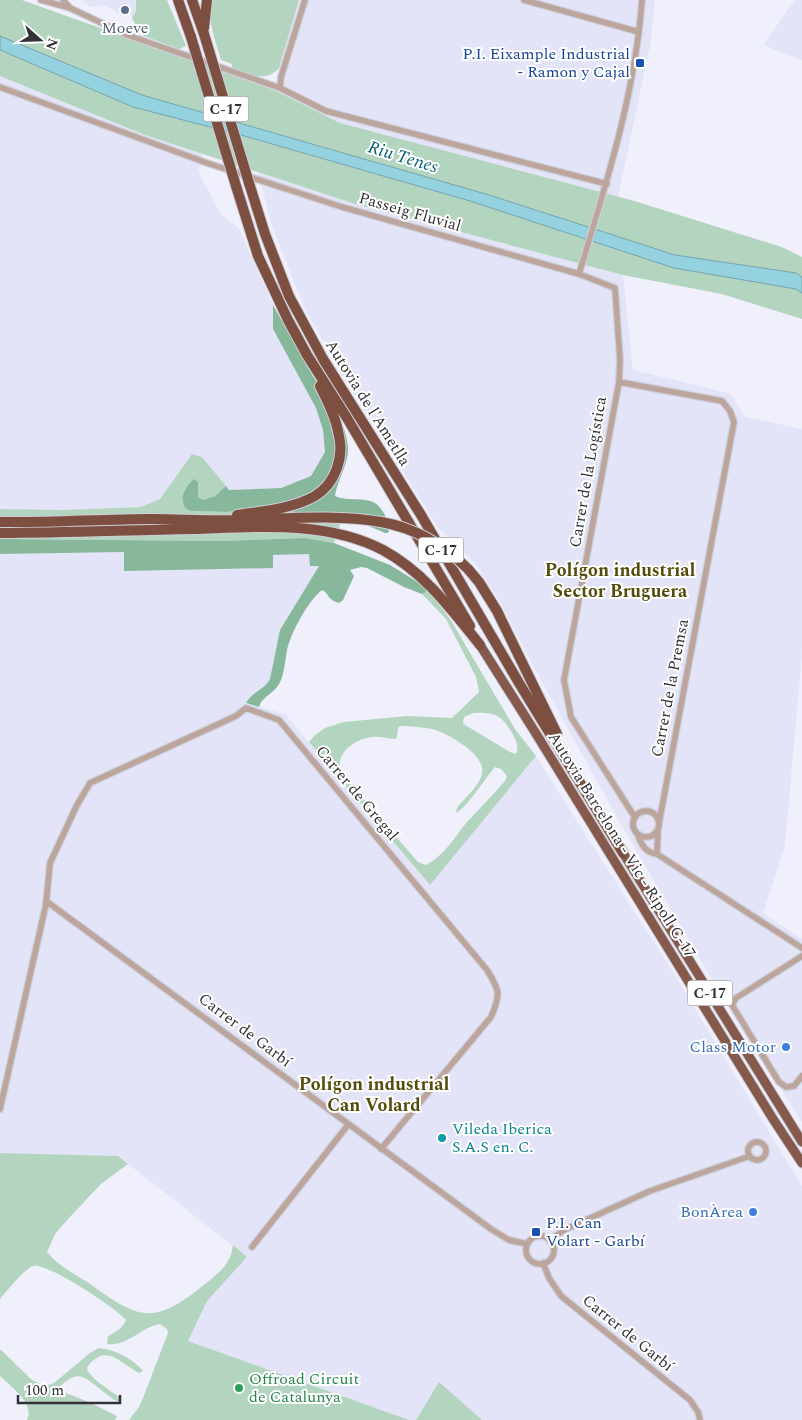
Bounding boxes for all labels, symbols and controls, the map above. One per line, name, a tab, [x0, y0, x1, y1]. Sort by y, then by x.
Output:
marker: Moeve	[119, 4, 131, 16]
north arrow	[15, 15, 65, 65]
place label: Moeve	[101, 16, 149, 40]
text: N	[40, 35, 64, 53]
place label: P.I. Eixample Industrial - Ramon y Cajal	[462, 42, 630, 84]
marker: P.I. Eixample Industrial - Ramon y Cajal	[634, 57, 646, 69]
road number: C-17	[204, 96, 248, 122]
water label: Riu Tenes	[365, 134, 442, 181]
street label: Passeig Fluvial	[356, 186, 464, 238]
street label: Autovia de l'Ametlla	[319, 335, 417, 471]
street label: Carrer de la Logística	[563, 394, 613, 549]
road number: C-17	[418, 538, 464, 562]
district label: Polígon industrial Sector Bruguera	[545, 557, 695, 605]
street label: Carrer de la Premsa	[645, 617, 695, 759]
street label: Autovia Barcelona - Vic - Ripoll C-17	[542, 727, 702, 963]
street label: Carrer de Gregal	[310, 740, 404, 846]
road number: C-17	[688, 980, 732, 1006]
street label: Carrer de Garbí	[193, 987, 297, 1074]
place label: Class Motor	[690, 1035, 776, 1059]
marker: Class Motor	[780, 1041, 792, 1053]
district label: Polígon industrial Can Volard	[299, 1071, 449, 1119]
place label: Vileda Iberica S.A.S en. C.	[452, 1117, 552, 1159]
marker: Vileda Iberica S.A.S en. C.	[436, 1132, 448, 1144]
place label: BonÀrea	[680, 1200, 743, 1224]
marker: BonÀrea	[747, 1206, 759, 1218]
place label: P.I. Can Volart - Garbí	[546, 1211, 646, 1253]
marker: P.I. Can Volart - Garbí	[530, 1226, 542, 1238]
street label: Carrer de Garbí	[577, 1289, 680, 1378]
place label: Offroad Circuit de Catalunya	[249, 1367, 359, 1409]
scale bar	[18, 1372, 120, 1404]
text: 100 m	[25, 1379, 64, 1402]
marker: Offroad Circuit de Catalunya	[233, 1382, 245, 1394]

